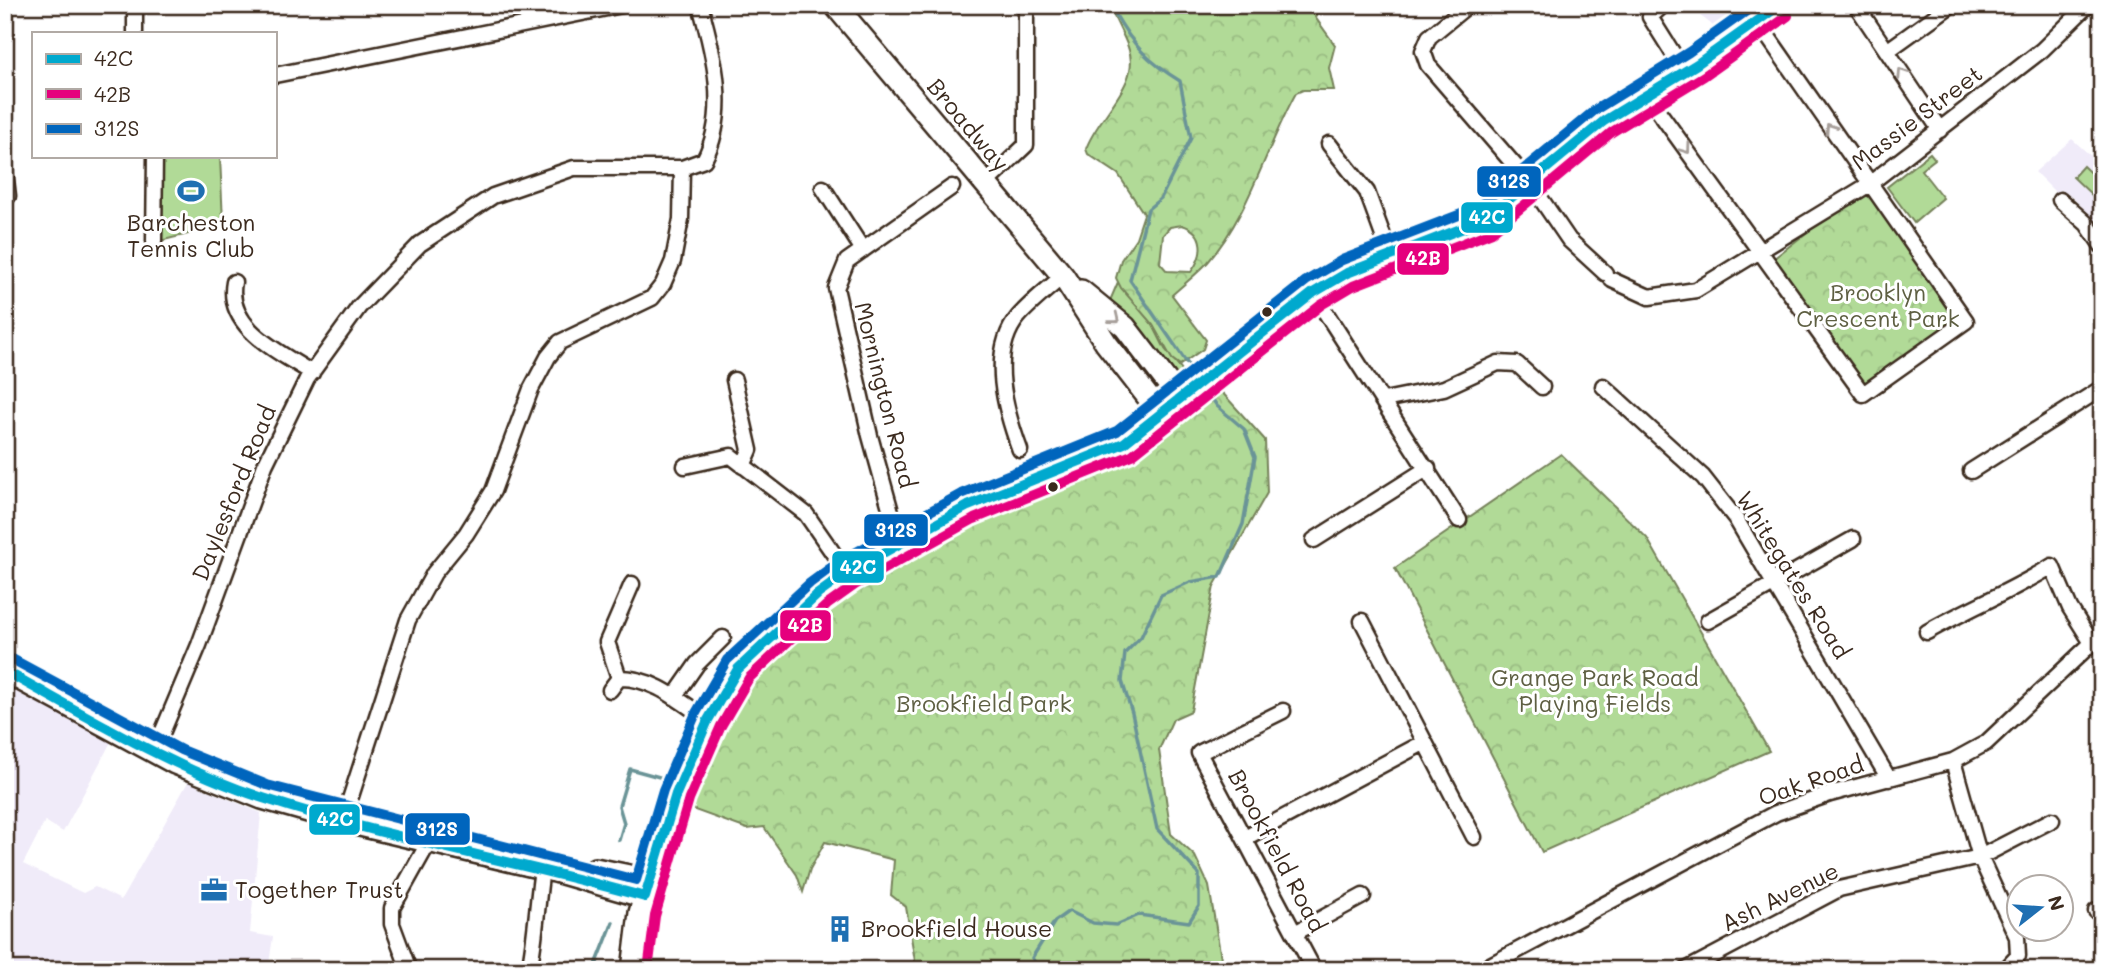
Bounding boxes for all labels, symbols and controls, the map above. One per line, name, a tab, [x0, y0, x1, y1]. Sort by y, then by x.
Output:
legend	[32, 32, 276, 158]
text: 42C	[94, 44, 133, 71]
street label: Massie Street	[1845, 58, 1988, 176]
one-way arrow	[1898, 68, 1911, 81]
street label: Broadway	[921, 72, 1016, 177]
text: 42B	[94, 80, 131, 107]
text: 312S	[94, 114, 139, 141]
one-way arrow	[1825, 123, 1838, 136]
one-way arrow	[1678, 141, 1690, 154]
line badge: 312S	[1476, 165, 1542, 198]
text: 312S	[1488, 168, 1530, 193]
sports icon: Barcheston Tennis Club	[176, 176, 206, 206]
line badge: 42C	[1460, 201, 1514, 234]
text: 42C	[1469, 204, 1505, 229]
place label: Barcheston Tennis Club	[127, 207, 255, 263]
line badge: 42B	[1396, 242, 1450, 276]
text: 42B	[1405, 245, 1441, 270]
park label: Brooklyn Crescent Park	[1796, 277, 1960, 333]
street label: Mornington Road	[848, 299, 924, 491]
unlabelled marker	[1260, 305, 1274, 319]
one-way arrow	[1108, 311, 1120, 324]
street label: Daylesford Road	[184, 400, 282, 585]
unlabelled marker	[1046, 480, 1060, 494]
street label: Whitegates Road	[1730, 485, 1858, 664]
line badge: 312S	[863, 513, 929, 547]
text: 312S	[875, 517, 917, 542]
line badge: 42C	[831, 550, 885, 584]
text: 42C	[840, 554, 876, 579]
line badge: 42B	[779, 609, 832, 642]
text: 42B	[787, 612, 823, 637]
park label: Grange Park Road Playing Fields	[1491, 662, 1699, 718]
park label: Brookfield Park	[896, 688, 1072, 718]
street label: Oak Road	[1754, 748, 1867, 812]
street label: Brookfield Road	[1222, 764, 1334, 937]
line badge: 42C	[308, 803, 361, 836]
text: 42C	[317, 806, 353, 831]
line badge: 312S	[404, 812, 471, 846]
text: 312S	[416, 816, 458, 841]
street label: Ash Avenue	[1716, 855, 1843, 937]
place label: Together Trust	[235, 874, 404, 904]
north arrow	[2006, 874, 2076, 944]
office icon: Together Trust	[199, 875, 229, 905]
text: N	[2043, 892, 2071, 913]
place label: Brookfield House	[861, 913, 1052, 943]
building icon: Brookfield House	[825, 914, 855, 944]

